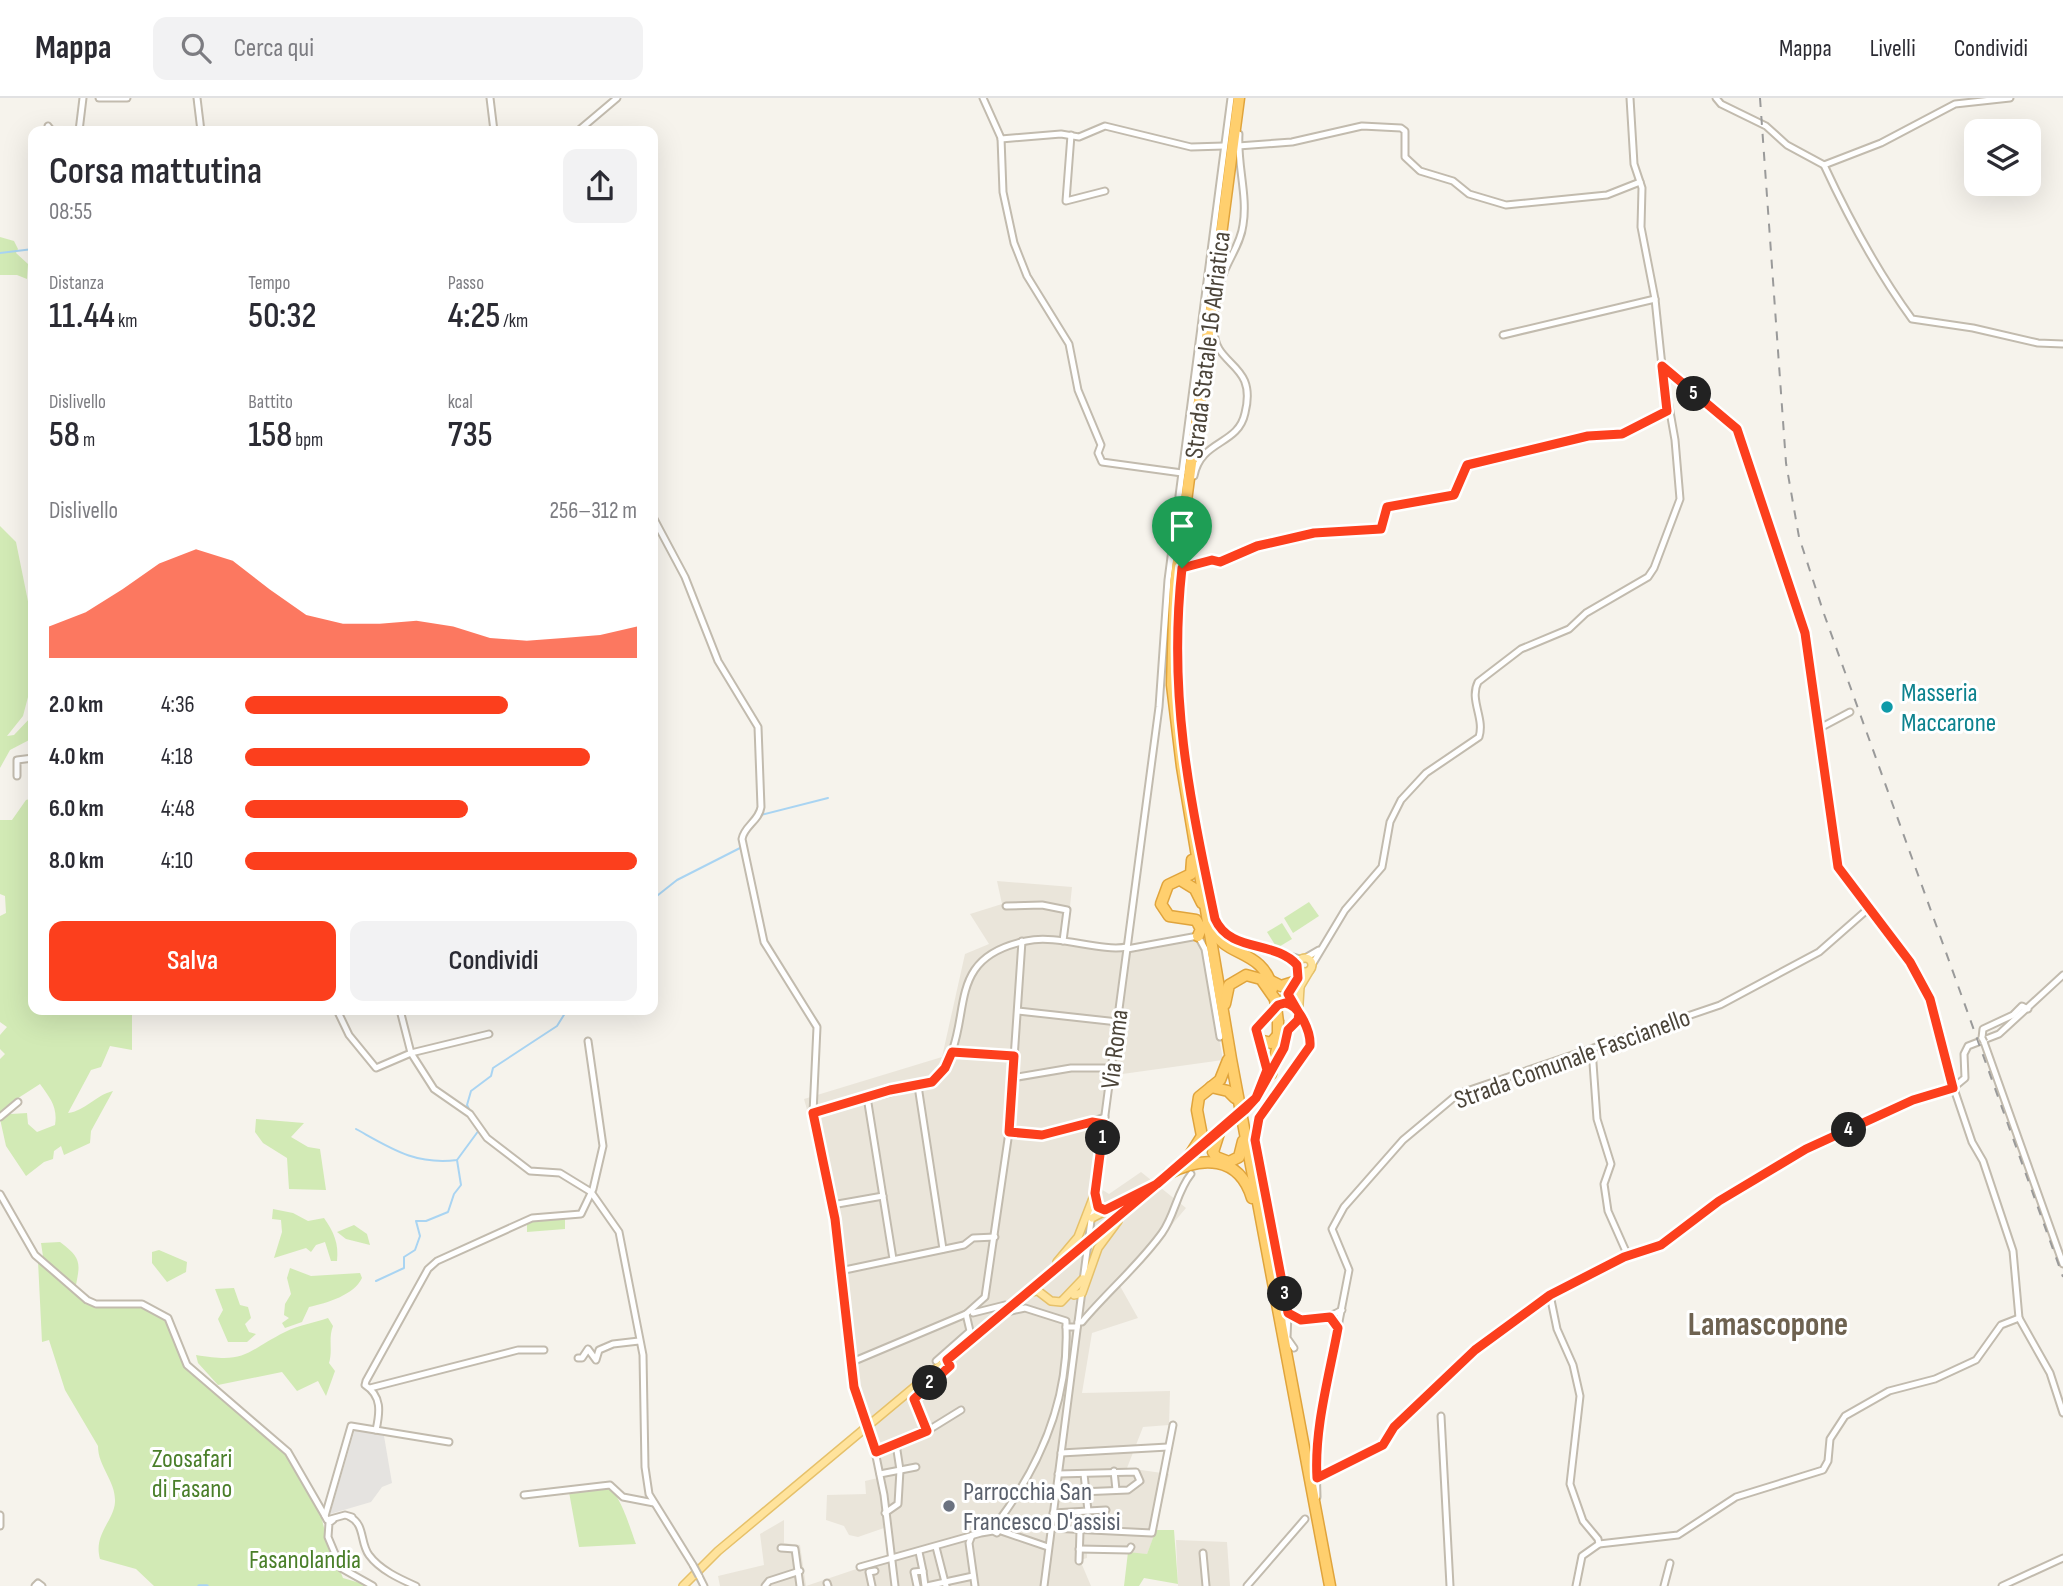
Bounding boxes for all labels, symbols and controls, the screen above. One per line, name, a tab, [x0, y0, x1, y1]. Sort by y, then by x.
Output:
search box	[153, 17, 643, 80]
text: Mappa	[35, 28, 111, 68]
icon: search	[177, 29, 215, 67]
text: Cerca qui	[233, 33, 314, 64]
text: Mappa	[1779, 34, 1832, 63]
text: Livelli	[1870, 34, 1916, 63]
text: Condividi	[1954, 34, 2028, 63]
map controls	[1964, 119, 2041, 196]
button: layers	[1964, 119, 2041, 196]
text: Corsa mattutina	[49, 149, 262, 194]
button: share	[563, 149, 637, 223]
text: 08:55	[49, 198, 92, 226]
street label: Strada Statale 16 Adriatica	[1179, 230, 1238, 461]
text: Distanza	[49, 272, 104, 295]
text: Tempo	[248, 272, 290, 295]
text: Passo	[448, 272, 484, 295]
text: 11.44	[49, 295, 115, 338]
text: 50:32	[248, 295, 316, 338]
text: 4:25	[448, 295, 500, 338]
text: km	[115, 310, 137, 333]
text: /km	[500, 310, 528, 333]
pin: 5	[1676, 376, 1712, 412]
text: 5	[1689, 382, 1698, 405]
text: Dislivello	[49, 391, 106, 414]
text: Battito	[248, 391, 293, 414]
text: kcal	[448, 391, 473, 414]
text: 58	[49, 414, 80, 457]
text: 158	[248, 414, 292, 457]
text: 735	[448, 414, 492, 457]
text: m	[80, 429, 95, 452]
text: bpm	[292, 429, 323, 452]
pin	[1152, 496, 1212, 568]
text: Dislivello	[49, 497, 118, 525]
text: 256–312 m	[550, 497, 637, 525]
icon: arrive	[1163, 507, 1201, 545]
place label: Masseria Maccarone	[1901, 678, 1996, 739]
text: 2.0 km	[49, 691, 103, 719]
text: 4:36	[161, 691, 195, 719]
marker: Masseria Maccarone	[1879, 699, 1895, 715]
text: 4.0 km	[49, 743, 104, 771]
text: 4:18	[161, 743, 193, 771]
text: 6.0 km	[49, 795, 104, 823]
text: 4:48	[161, 795, 195, 823]
text: 8.0 km	[49, 847, 104, 875]
text: 4:10	[161, 847, 193, 875]
button: Salva	[49, 921, 336, 1001]
button: Condividi	[350, 921, 637, 1001]
street label: Strada Comunale Fascianello	[1450, 1002, 1695, 1116]
street label: Via Roma	[1095, 1008, 1136, 1091]
pin: 4	[1832, 1112, 1867, 1148]
text: 4	[1844, 1118, 1853, 1141]
pin: 1	[1086, 1121, 1120, 1156]
text: 1	[1099, 1126, 1106, 1149]
pin: 3	[1268, 1276, 1302, 1312]
text: 3	[1280, 1282, 1289, 1305]
district label: Lamascopone	[1688, 1305, 1848, 1345]
pin: 2	[912, 1366, 948, 1400]
text: 2	[925, 1371, 934, 1394]
park label: Zoosafari di Fasano	[152, 1444, 232, 1505]
place label: Parrocchia San Francesco D'assisi	[963, 1477, 1121, 1538]
marker: Parrocchia San Francesco D'assisi	[941, 1498, 957, 1514]
park label: Fasanolandia	[249, 1545, 361, 1576]

